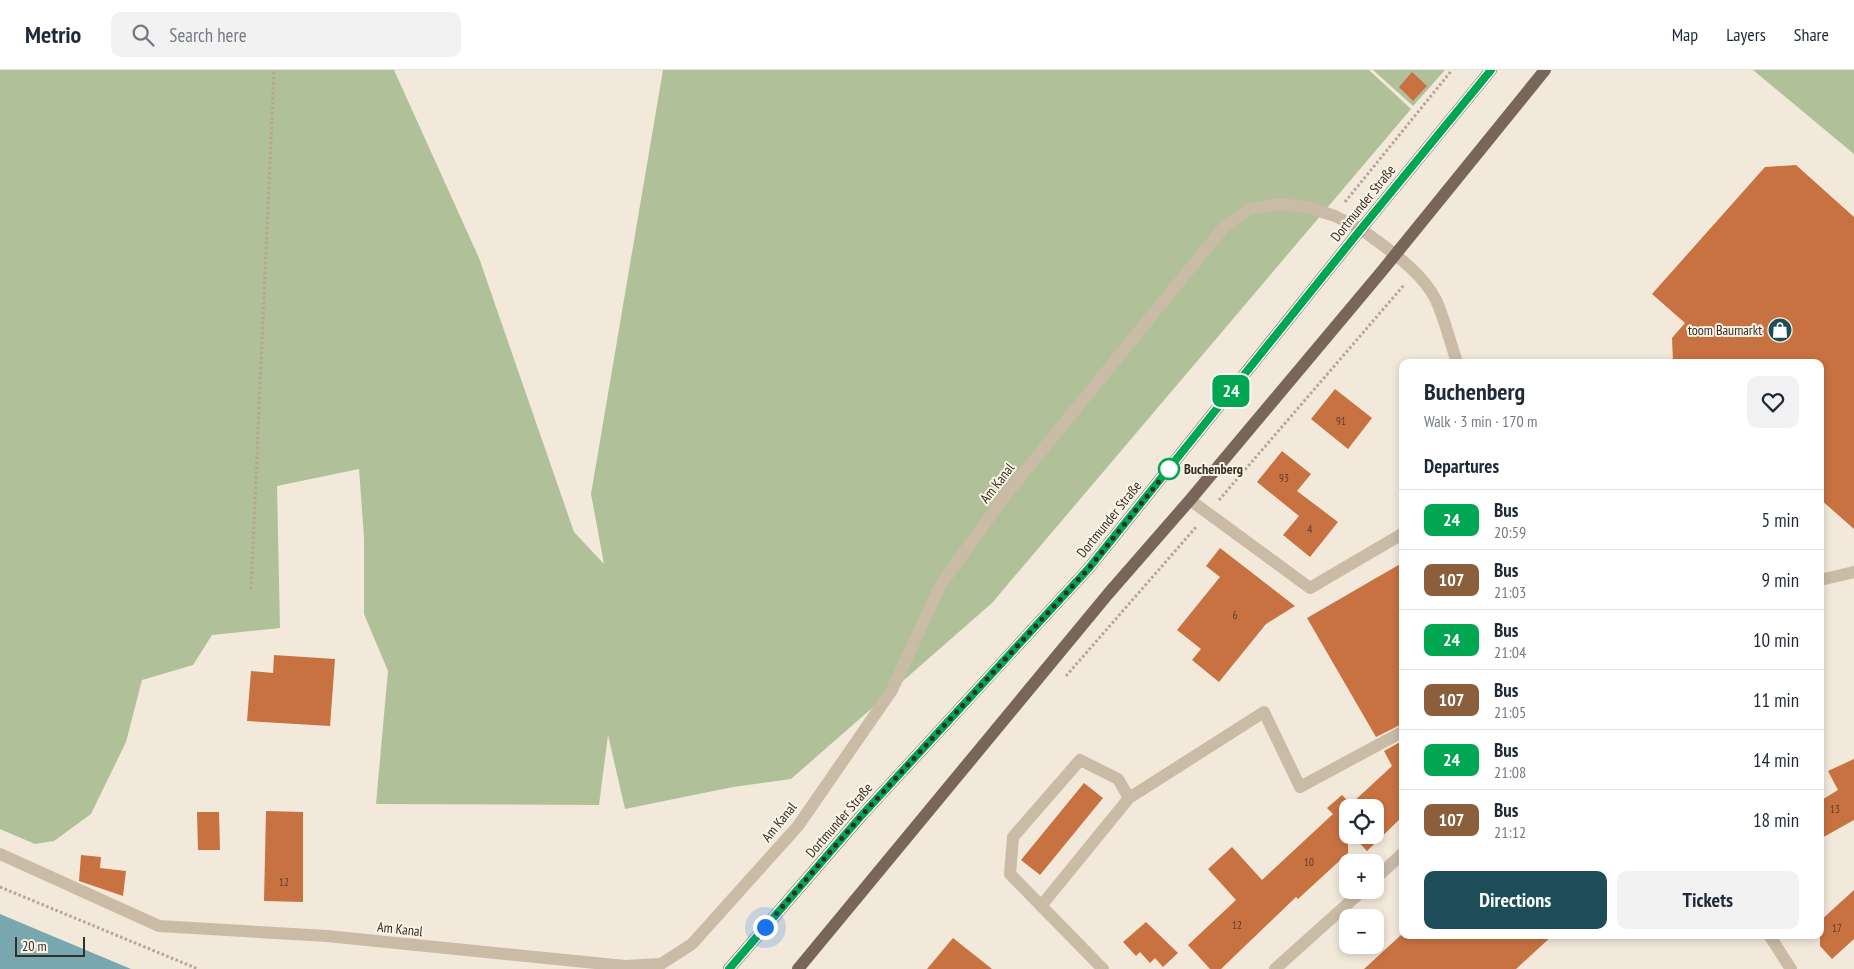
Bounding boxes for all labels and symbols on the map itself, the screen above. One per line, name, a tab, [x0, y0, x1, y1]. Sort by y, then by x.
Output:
street label: Dortmunder Straße	[1327, 161, 1399, 245]
shop icon: toom Baumarkt	[1767, 317, 1793, 343]
place label: toom Baumarkt	[1688, 321, 1762, 339]
line badge: 24	[1208, 375, 1254, 407]
house number: 91	[1336, 414, 1346, 428]
marker: Buchenberg	[1158, 458, 1180, 480]
street label: Am Kanal	[976, 459, 1019, 507]
place label: Buchenberg	[1184, 460, 1243, 478]
house number: 93	[1279, 471, 1289, 485]
street label: Dortmunder Straße	[1073, 477, 1145, 561]
house number: 4	[1308, 522, 1313, 536]
house number: 6	[1233, 608, 1238, 622]
street label: Dortmunder Straße	[802, 779, 877, 861]
street label: Am Kanal	[758, 798, 801, 846]
house number: 13	[1830, 802, 1840, 816]
house number: 10	[1304, 855, 1314, 869]
house number: 12	[279, 875, 289, 889]
your location	[753, 915, 778, 940]
street label: Am Kanal	[376, 918, 425, 940]
house number: 12	[1232, 918, 1242, 932]
house number: 17	[1832, 921, 1842, 935]
scale bar	[15, 934, 85, 957]

